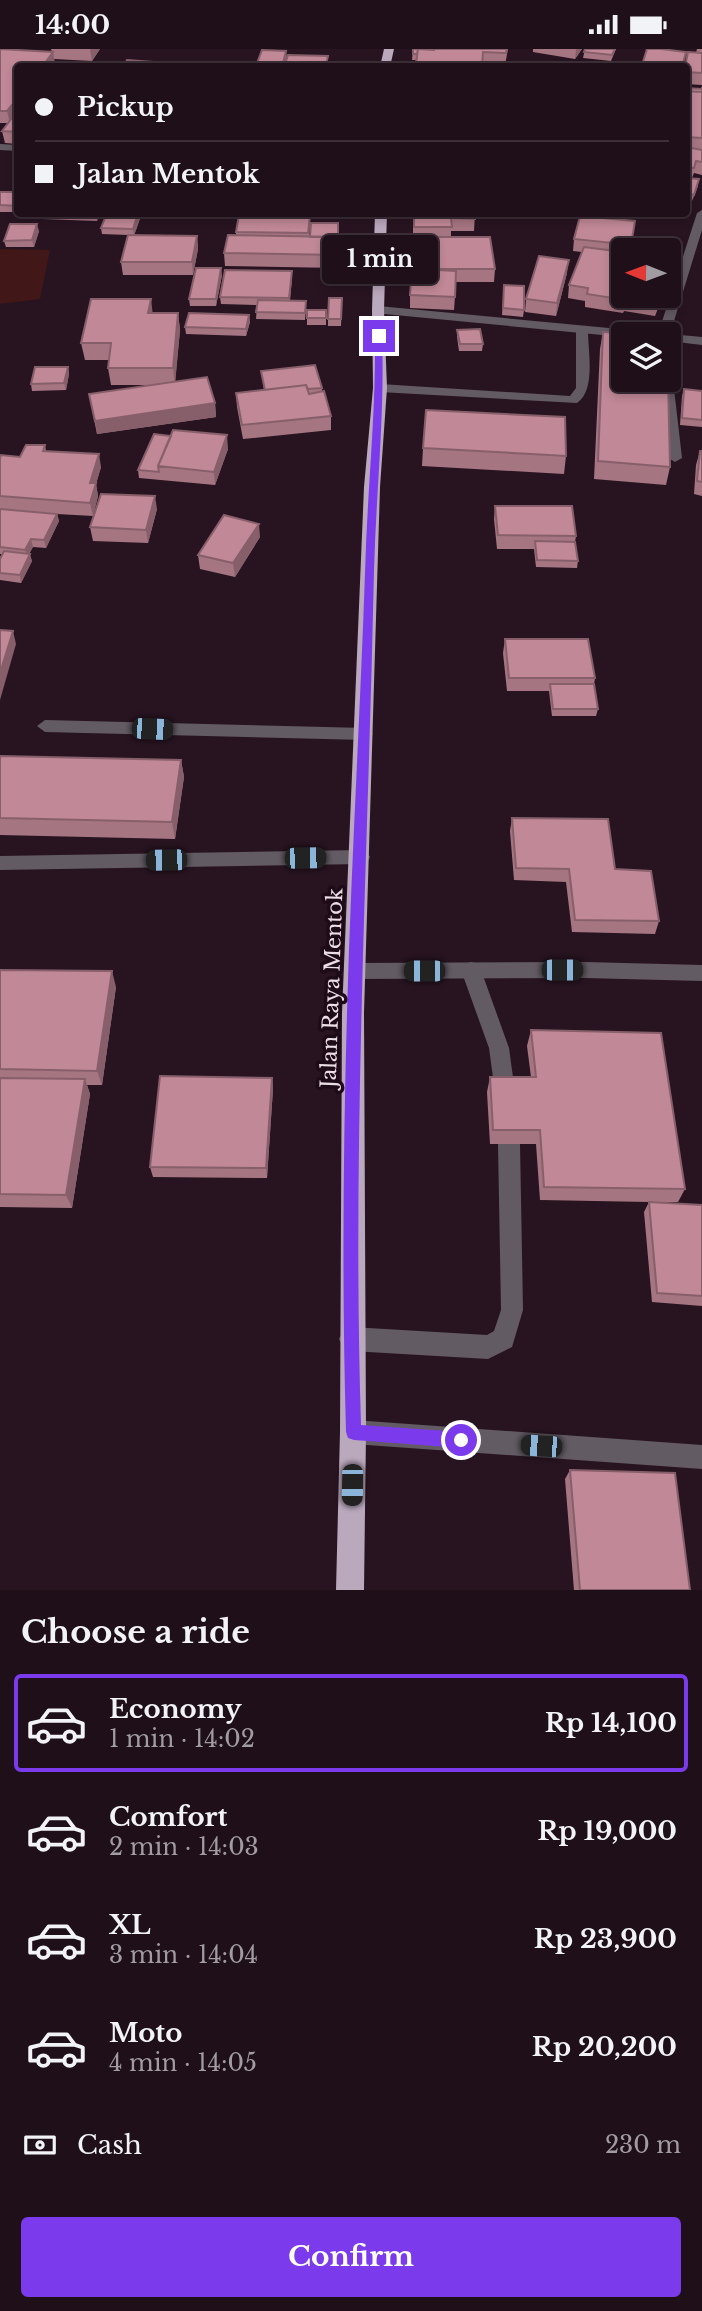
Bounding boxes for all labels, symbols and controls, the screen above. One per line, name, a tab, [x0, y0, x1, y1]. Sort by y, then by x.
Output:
text: 14:00	[35, 9, 110, 41]
text: Pickup	[77, 91, 174, 123]
text: Jalan Mentok	[77, 158, 259, 190]
callout: 1 min	[321, 235, 437, 283]
north arrow	[611, 238, 681, 308]
map controls	[611, 238, 681, 392]
text: 1 min	[347, 245, 413, 273]
route end	[363, 320, 395, 352]
button: layers	[611, 322, 681, 392]
car	[131, 718, 174, 740]
car	[284, 847, 327, 869]
car	[145, 849, 188, 871]
street label: Jalan Raya Mentok	[315, 888, 348, 1091]
car	[542, 960, 584, 981]
car	[404, 961, 446, 982]
route start	[445, 1424, 477, 1456]
car	[520, 1434, 563, 1458]
car	[342, 1464, 363, 1506]
text: Choose a ride	[21, 1612, 250, 1652]
icon: car	[25, 1692, 88, 1755]
text: Economy	[109, 1693, 242, 1725]
text: Rp 14,100	[545, 1707, 677, 1739]
text: 1 min · 14:02	[109, 1725, 255, 1753]
icon: car	[25, 1800, 88, 1863]
text: Comfort	[109, 1801, 227, 1833]
text: Rp 19,000	[537, 1815, 677, 1847]
text: 2 min · 14:03	[109, 1833, 259, 1861]
icon: car	[25, 1908, 88, 1971]
text: XL	[109, 1909, 151, 1941]
text: Rp 23,900	[534, 1923, 677, 1955]
text: 3 min · 14:04	[109, 1941, 258, 1969]
icon: car	[25, 2016, 88, 2079]
text: Moto	[109, 2017, 182, 2049]
text: Rp 20,200	[532, 2031, 677, 2063]
text: 4 min · 14:05	[109, 2049, 257, 2077]
icon: cash	[21, 2126, 59, 2164]
text: Cash	[77, 2129, 142, 2161]
text: 230 m	[605, 2131, 681, 2159]
button: Confirm	[21, 2217, 681, 2297]

